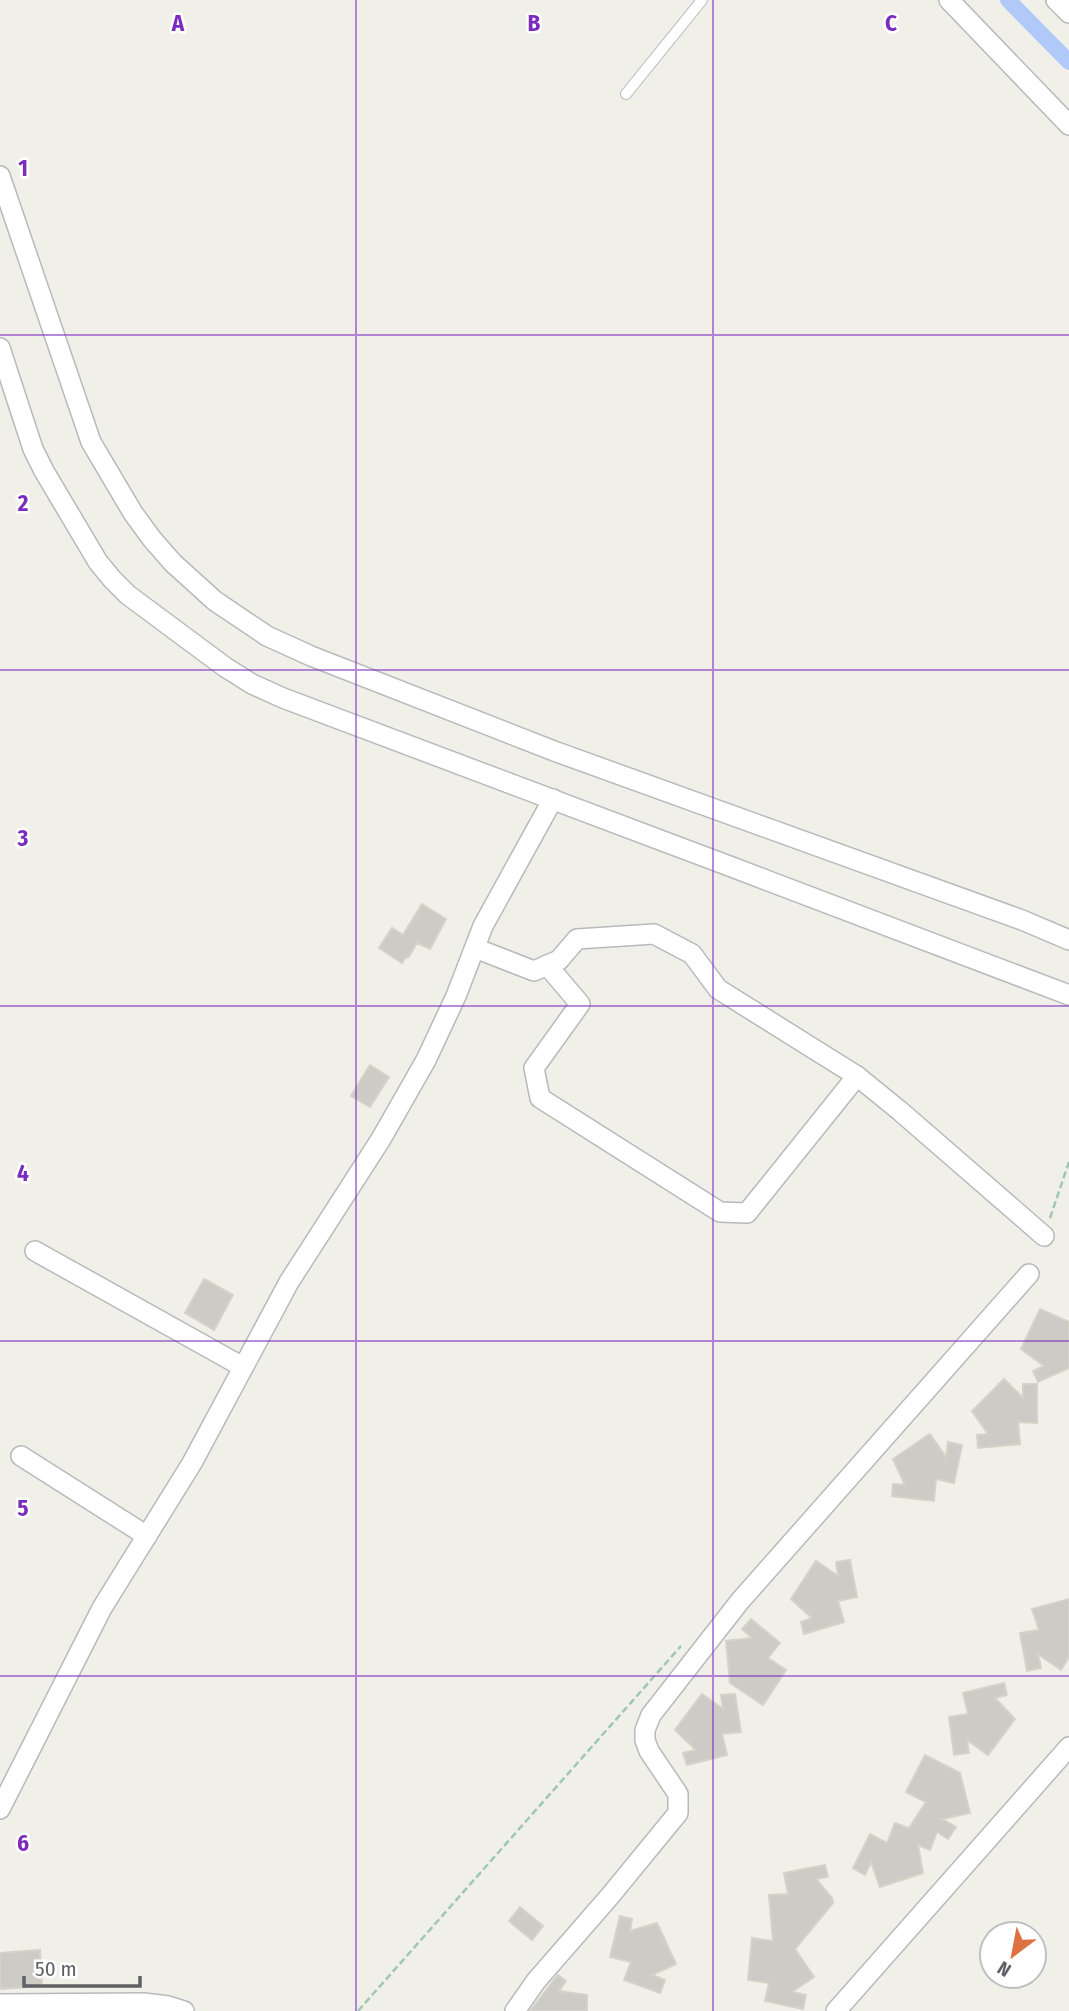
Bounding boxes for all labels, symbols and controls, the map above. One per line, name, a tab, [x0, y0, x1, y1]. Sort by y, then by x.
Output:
text: A	[171, 9, 185, 37]
text: B	[528, 9, 541, 37]
text: C	[885, 9, 897, 37]
text: 1	[18, 154, 28, 182]
text: 2	[17, 489, 29, 517]
text: 3	[17, 824, 29, 852]
text: 4	[17, 1159, 29, 1187]
text: 5	[17, 1494, 29, 1522]
text: 6	[17, 1829, 29, 1857]
north arrow	[978, 1920, 1048, 1990]
scale bar	[24, 1944, 140, 1988]
text: 50 m	[35, 1956, 77, 1982]
text: N	[993, 1956, 1015, 1982]

